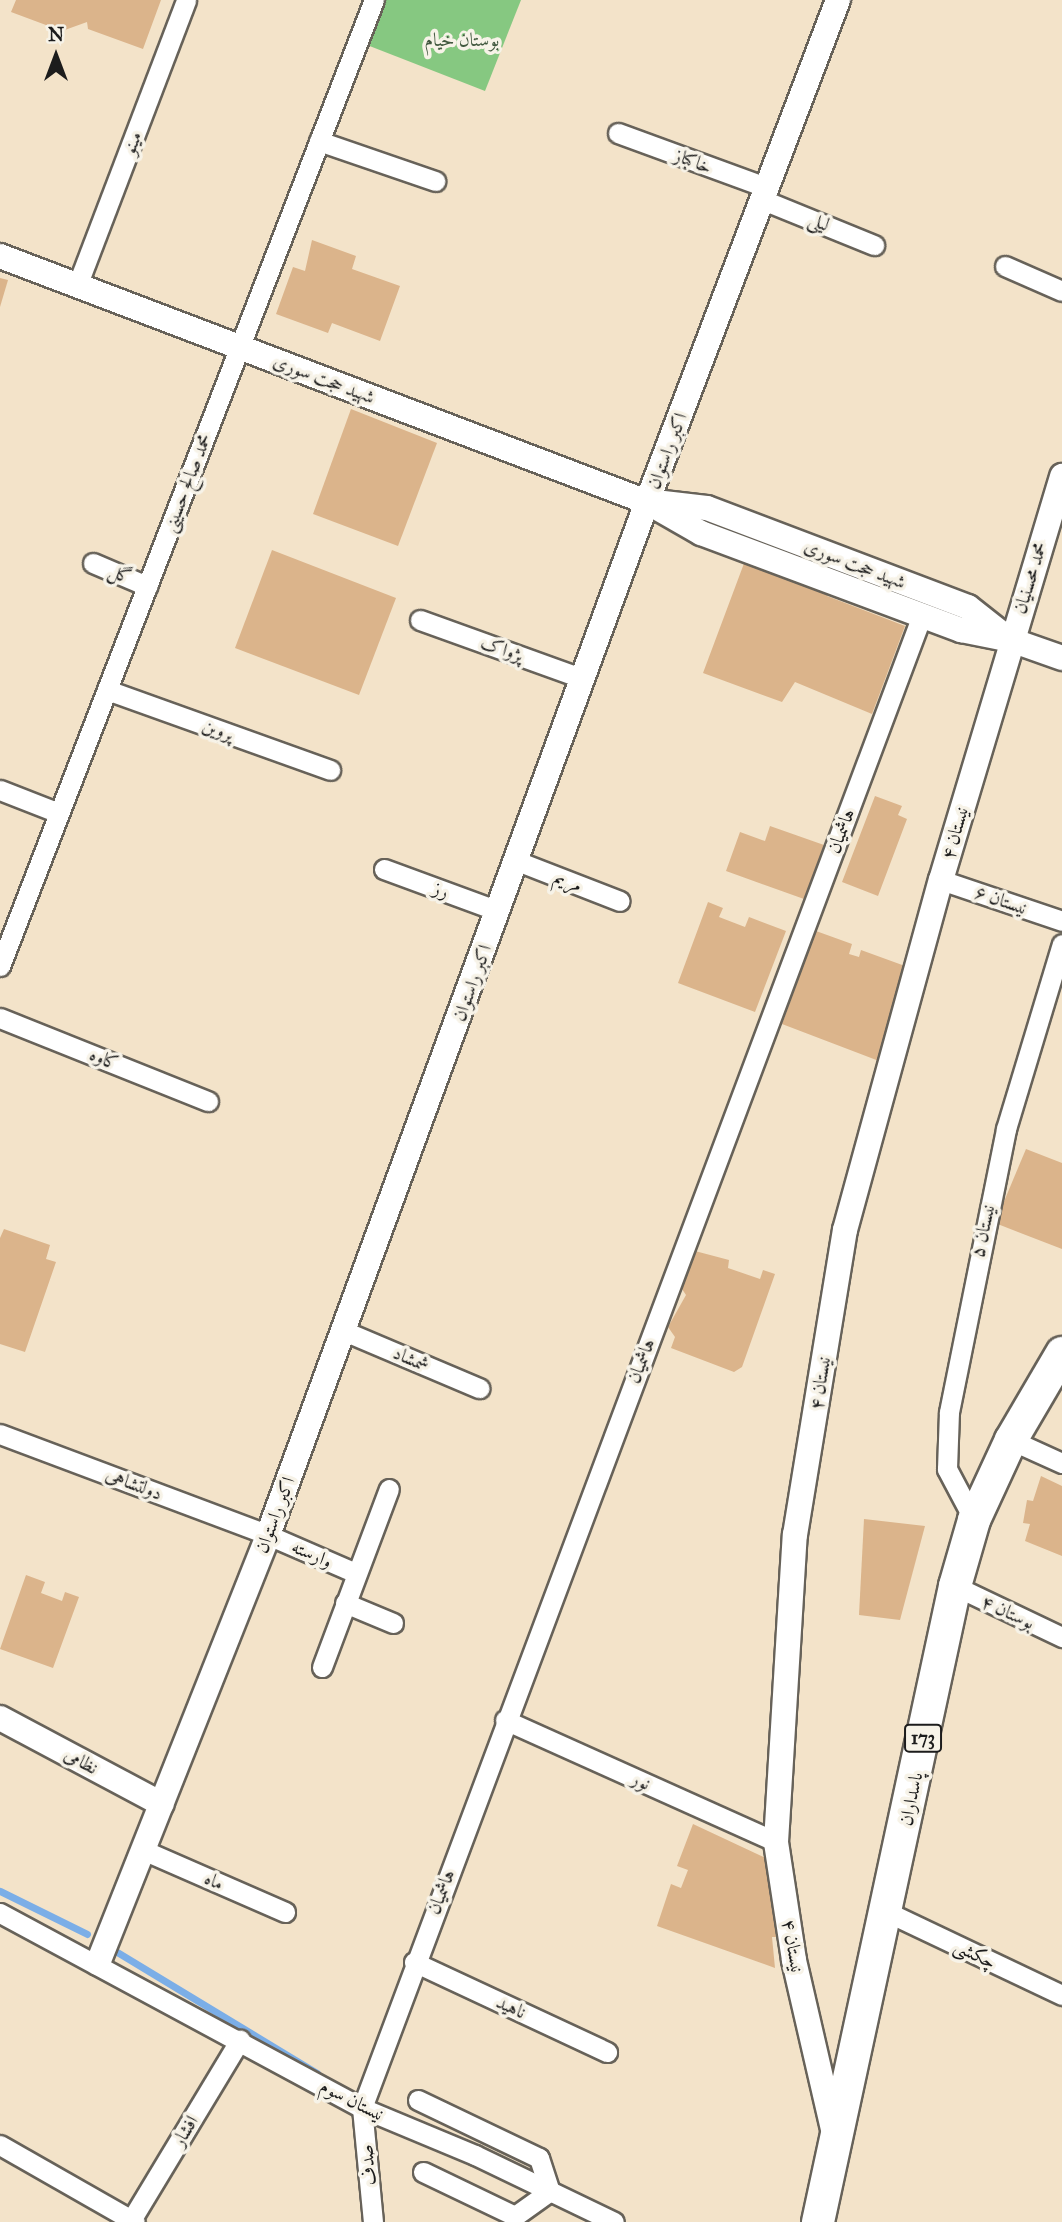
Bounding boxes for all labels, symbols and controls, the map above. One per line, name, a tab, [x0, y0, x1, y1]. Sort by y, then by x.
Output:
north arrow	[21, 21, 91, 91]
text: N	[48, 23, 64, 46]
park label: بوستان خیام	[425, 29, 499, 51]
street label: مینو	[117, 128, 147, 158]
street label: خاکباز	[671, 144, 715, 178]
street label: لیلی	[805, 208, 833, 236]
street label: شهید حجت سوری	[270, 349, 378, 409]
street label: اکبر راستوان	[642, 410, 692, 492]
street label: محمد صالح حسینی	[158, 431, 216, 535]
street label: شهید حجت سوری	[801, 534, 909, 594]
street label: محمد محسنیان	[1008, 539, 1052, 617]
street label: گل	[105, 559, 135, 589]
street label: پژواک	[478, 631, 526, 667]
street label: پروین	[199, 714, 237, 746]
street label: نیستان ۴	[937, 804, 973, 862]
street label: هاشمیان	[822, 805, 860, 857]
street label: مریم	[551, 865, 585, 897]
street label: رز	[430, 877, 452, 903]
street label: نیستان ۶	[972, 880, 1030, 920]
street label: اکبر راستوان	[448, 942, 496, 1024]
street label: کاوه	[86, 1043, 122, 1075]
street label: نیستان ۵	[966, 1202, 1000, 1260]
street label: هاشمیان	[622, 1335, 660, 1387]
street label: شمشاد	[390, 1341, 432, 1377]
street label: نیستان ۴	[805, 1355, 835, 1411]
street label: دولتشاهی	[102, 1463, 166, 1505]
street label: اکبر راستوان	[250, 1474, 300, 1556]
street label: وارسته	[288, 1535, 336, 1573]
street label: بوستان ۴	[978, 1590, 1038, 1634]
road number: 173	[904, 1723, 942, 1752]
street label: نظامی	[60, 1743, 102, 1779]
street label: نور	[628, 1767, 654, 1795]
street label: پاسداران	[894, 1770, 928, 1828]
street label: هاشمیان	[422, 1866, 460, 1918]
street label: ماه	[201, 1867, 227, 1895]
street label: نیستان ۴	[777, 1918, 809, 1974]
street label: چکشی	[950, 1934, 1000, 1974]
street label: ناهید	[493, 1990, 529, 2024]
street label: نیستان سوم	[316, 2074, 388, 2126]
street label: افشار	[167, 2111, 203, 2151]
street label: صدف	[355, 2143, 381, 2187]

